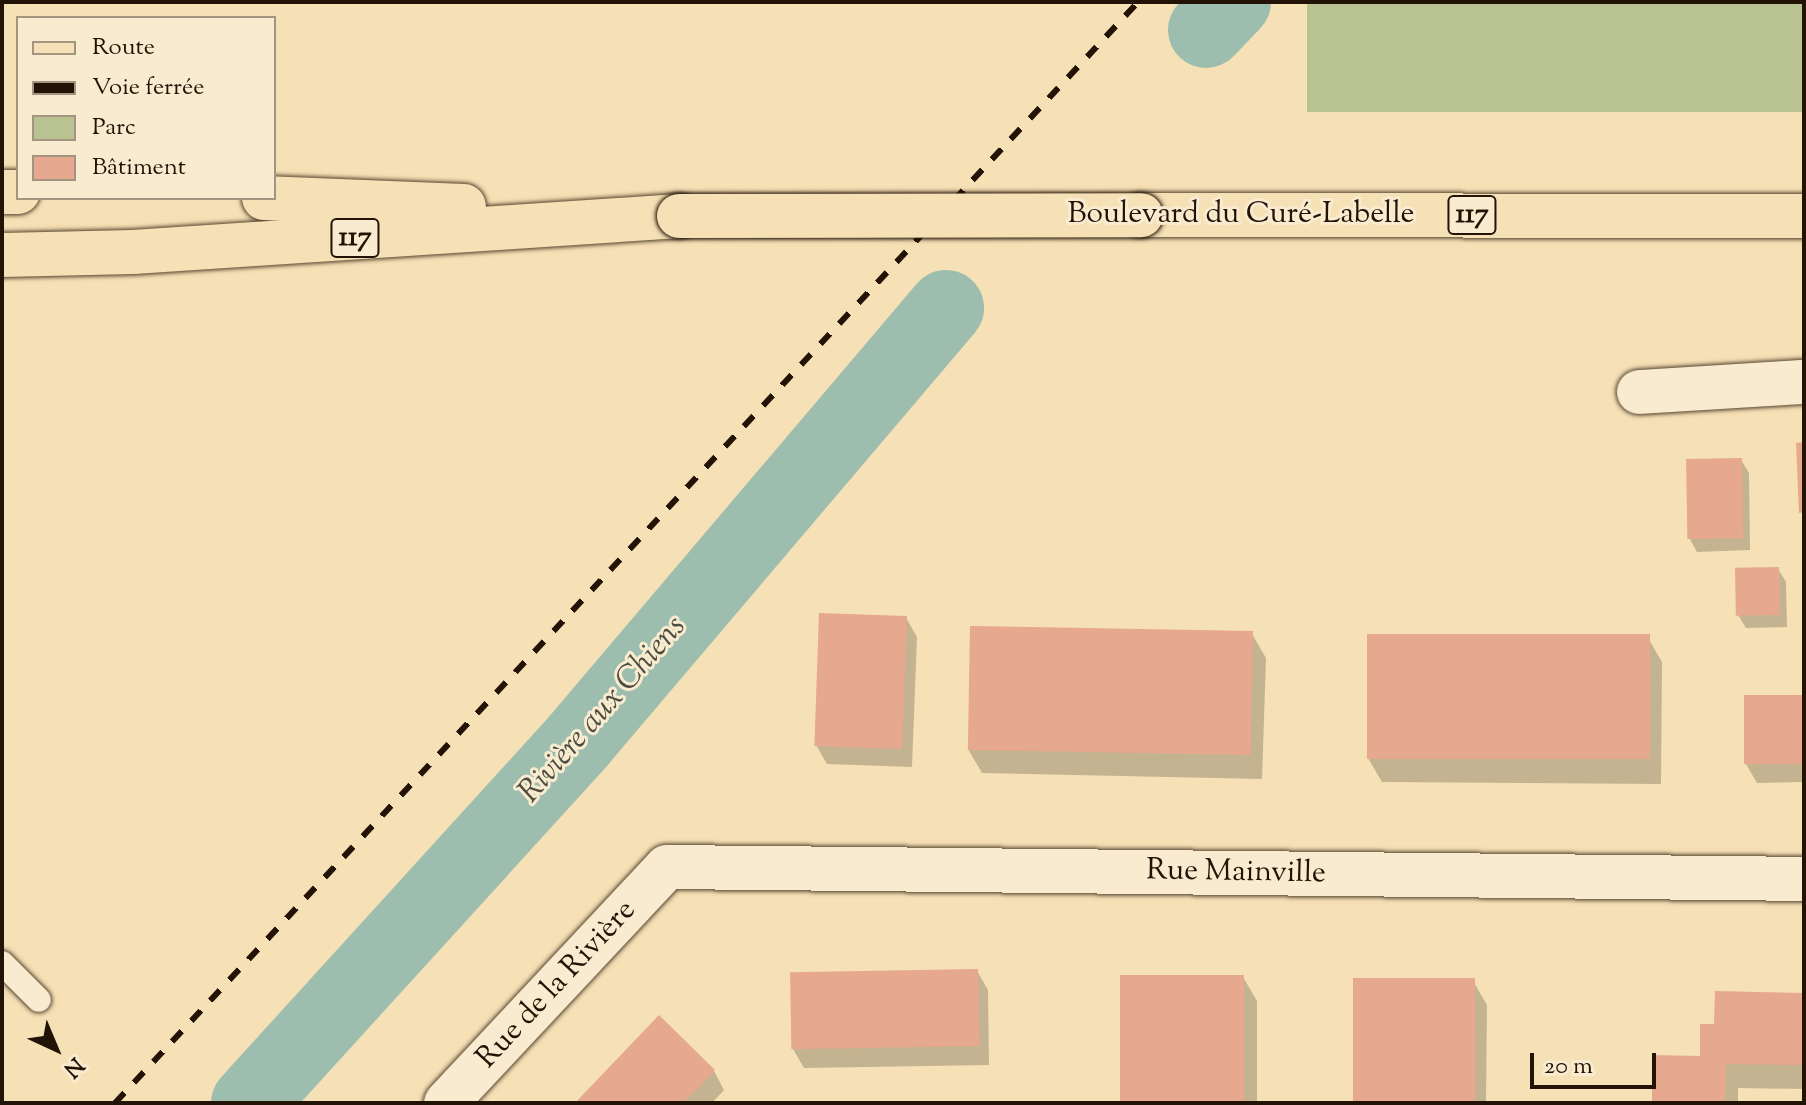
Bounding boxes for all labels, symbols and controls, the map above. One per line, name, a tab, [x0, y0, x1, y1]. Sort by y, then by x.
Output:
legend	[16, 16, 276, 200]
text: Route	[92, 31, 155, 65]
text: Voie ferrée	[92, 71, 205, 105]
text: Parc	[92, 111, 136, 145]
text: Bâtiment	[92, 151, 186, 185]
road number: 117	[1446, 191, 1498, 239]
street label: Boulevard du Curé-Labelle	[1068, 197, 1414, 233]
road number: 117	[329, 214, 381, 262]
water label: Rivière aux Chiens	[511, 609, 695, 811]
street label: Rue Mainville	[1146, 853, 1326, 893]
street label: Rue de la Rivière	[470, 893, 644, 1077]
north arrow	[16, 1009, 96, 1089]
scale bar	[1534, 1037, 1660, 1087]
text: N	[55, 1049, 90, 1084]
text: 20 m	[1544, 1050, 1593, 1084]

